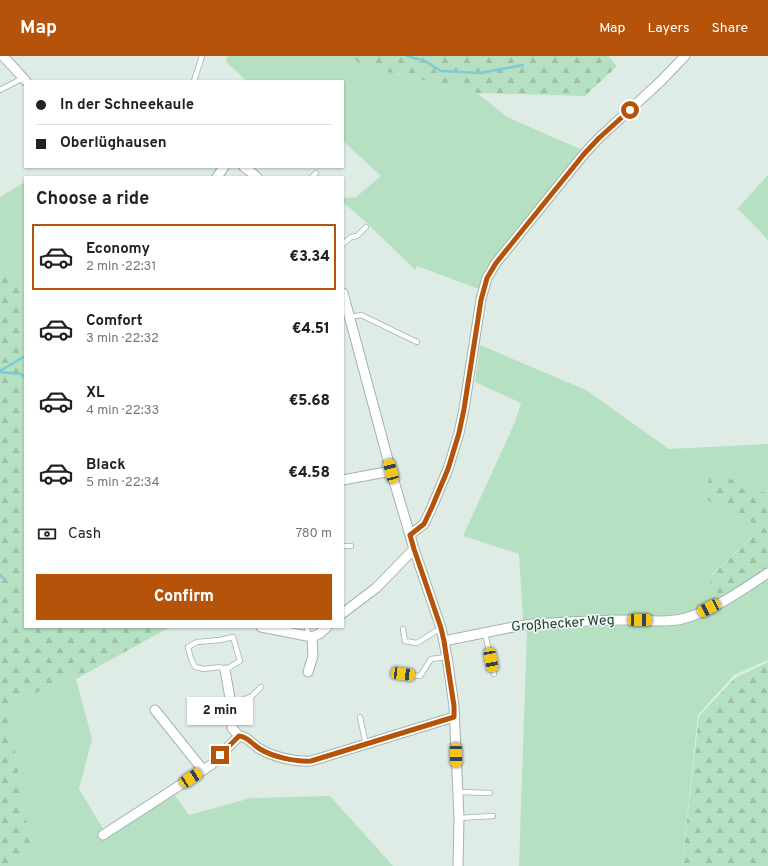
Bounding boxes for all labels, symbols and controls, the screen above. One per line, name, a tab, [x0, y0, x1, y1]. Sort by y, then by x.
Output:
text: Map	[20, 16, 57, 40]
text: Map	[599, 20, 625, 37]
text: Layers	[647, 20, 689, 37]
text: Share	[711, 20, 748, 37]
text: In der Schneekaule	[60, 96, 194, 115]
route start	[621, 101, 639, 119]
text: Oberlüghausen	[60, 134, 167, 153]
text: Choose a ride	[36, 188, 149, 211]
icon: car	[38, 239, 74, 275]
text: Economy	[86, 240, 150, 259]
text: €3.34	[289, 248, 330, 267]
text: 2 min · 22:31	[86, 259, 156, 275]
icon: car	[38, 311, 74, 347]
text: Comfort	[86, 312, 143, 331]
text: €4.51	[292, 320, 330, 339]
text: 3 min · 22:32	[86, 331, 159, 347]
icon: car	[38, 383, 74, 419]
text: XL	[86, 384, 104, 403]
text: €5.68	[289, 392, 330, 411]
text: 4 min · 22:33	[86, 403, 159, 419]
icon: car	[38, 455, 74, 491]
text: Black	[86, 456, 126, 475]
car	[382, 458, 400, 484]
text: €4.58	[288, 464, 330, 483]
text: 5 min · 22:34	[86, 475, 160, 491]
icon: cash	[36, 523, 58, 545]
text: Cash	[68, 525, 101, 544]
text: 780 m	[295, 526, 332, 542]
button: Confirm	[36, 574, 332, 620]
car	[696, 597, 722, 619]
street label: Großhecker Weg	[511, 612, 615, 636]
car	[628, 614, 652, 626]
car	[483, 647, 499, 673]
car	[390, 667, 416, 681]
callout: 2 min	[187, 697, 253, 725]
text: 2 min	[203, 703, 237, 719]
car	[450, 743, 462, 767]
route end	[211, 746, 229, 764]
car	[178, 766, 204, 790]

